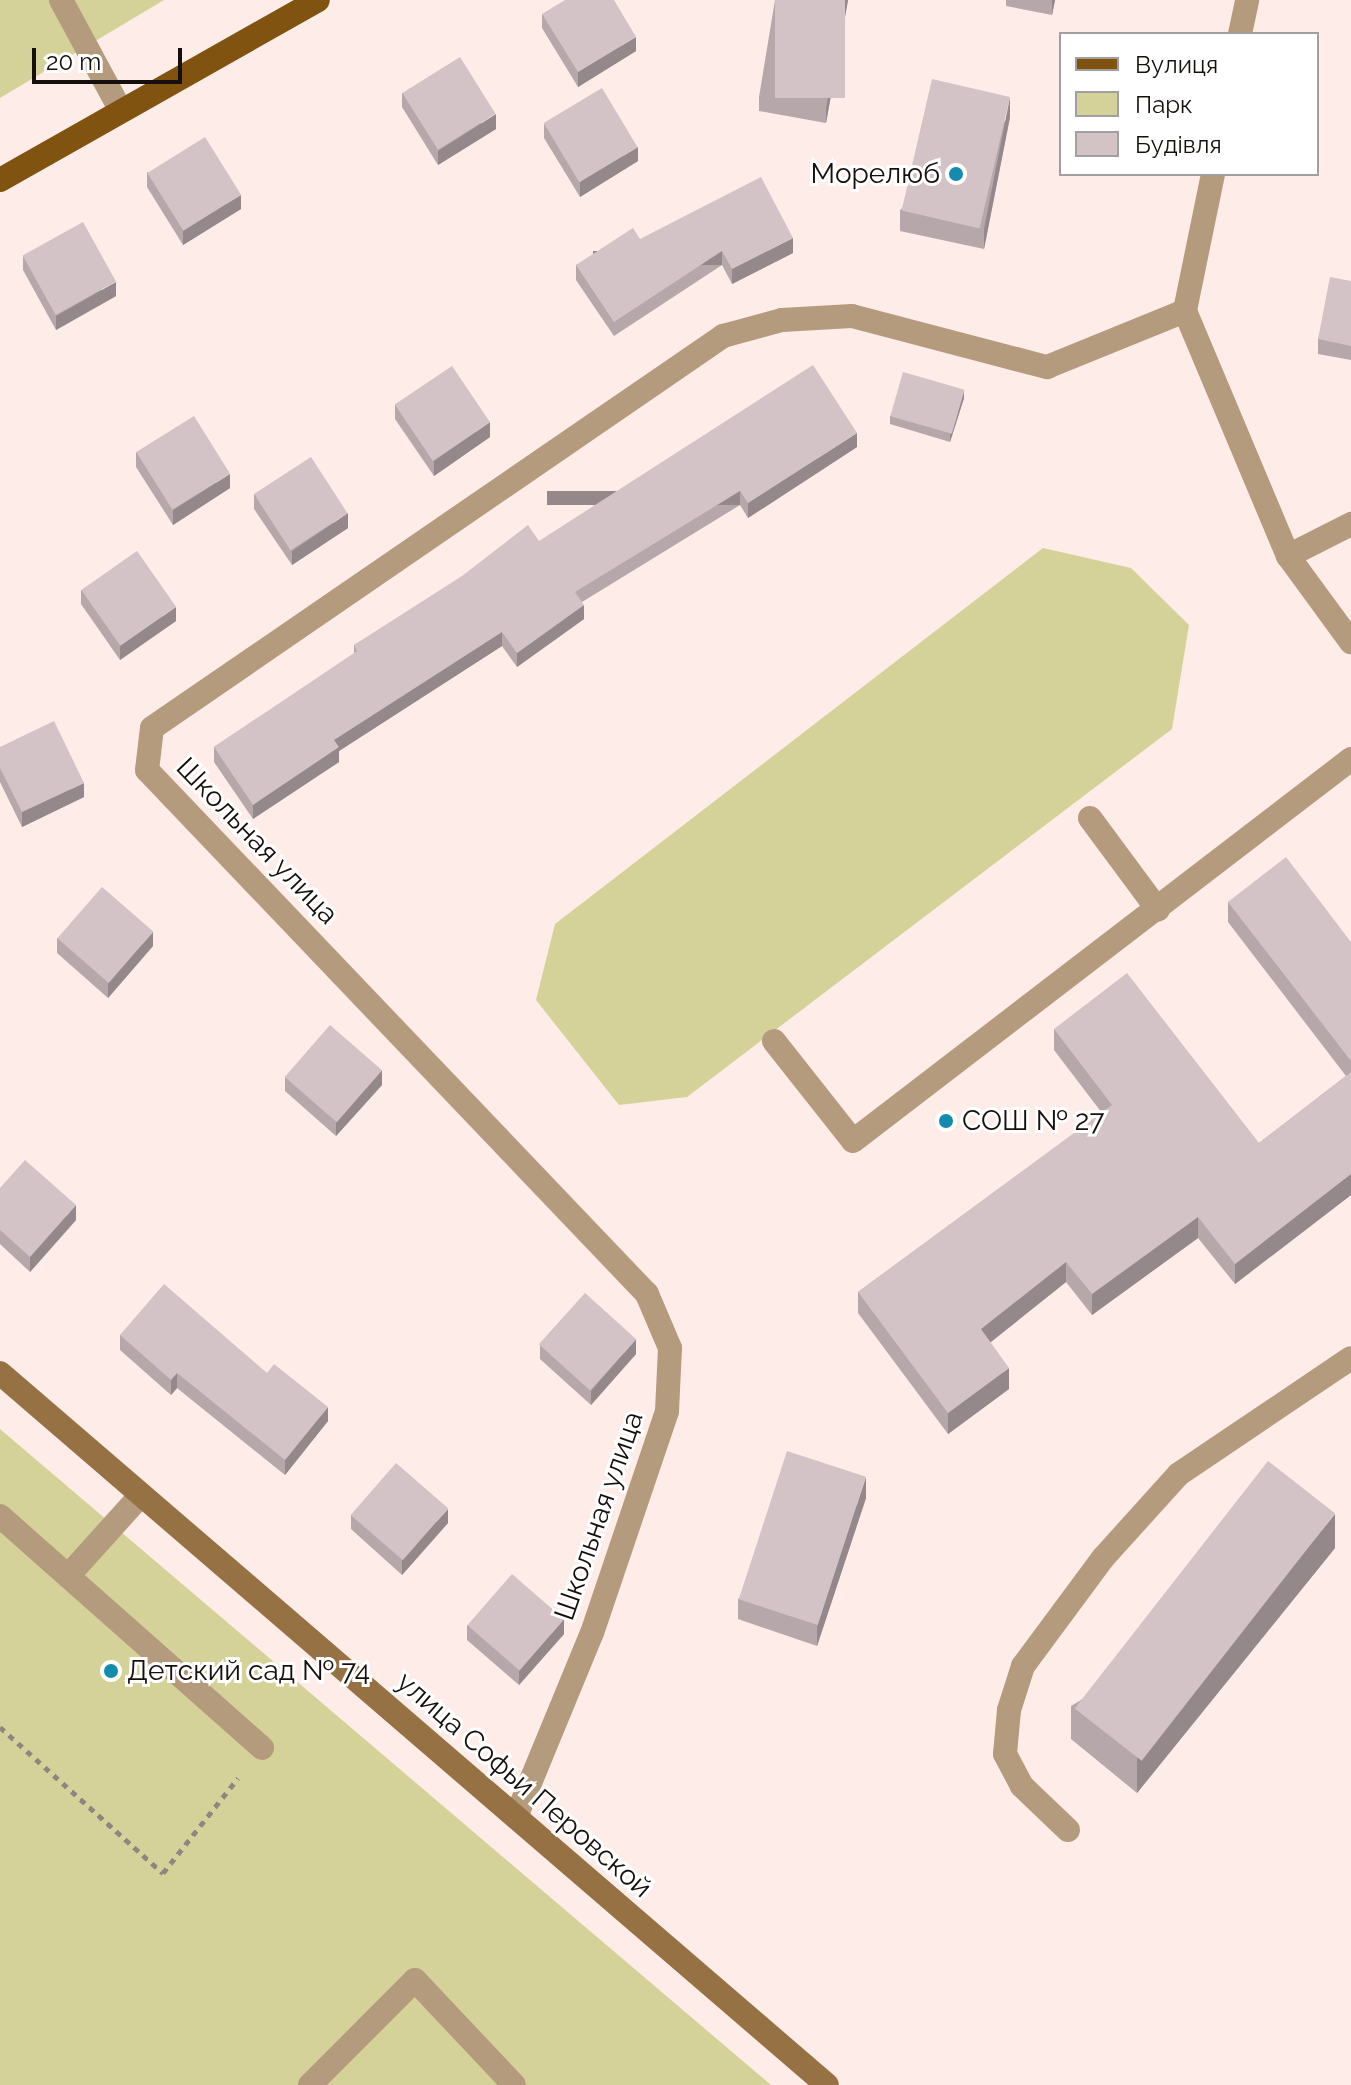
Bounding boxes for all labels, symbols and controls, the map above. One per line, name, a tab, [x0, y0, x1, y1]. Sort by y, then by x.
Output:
scale bar	[36, 32, 186, 82]
legend	[1059, 32, 1319, 176]
text: 20 m	[46, 47, 101, 76]
text: Вулиця	[1135, 50, 1218, 79]
text: Парк	[1135, 90, 1193, 119]
text: Будівля	[1135, 130, 1222, 159]
place label: Морелюб	[811, 157, 940, 191]
marker: Морелюб	[947, 165, 965, 183]
street label: Школьная улица	[169, 751, 345, 931]
place label: СОШ № 27	[962, 1104, 1104, 1138]
marker: СОШ № 27	[937, 1112, 955, 1130]
street label: Школьная улица	[547, 1407, 651, 1625]
place label: Детский сад № 74	[127, 1654, 370, 1688]
marker: Детский сад № 74	[102, 1662, 120, 1680]
street label: улица Софьи Перовской	[390, 1665, 658, 1905]

